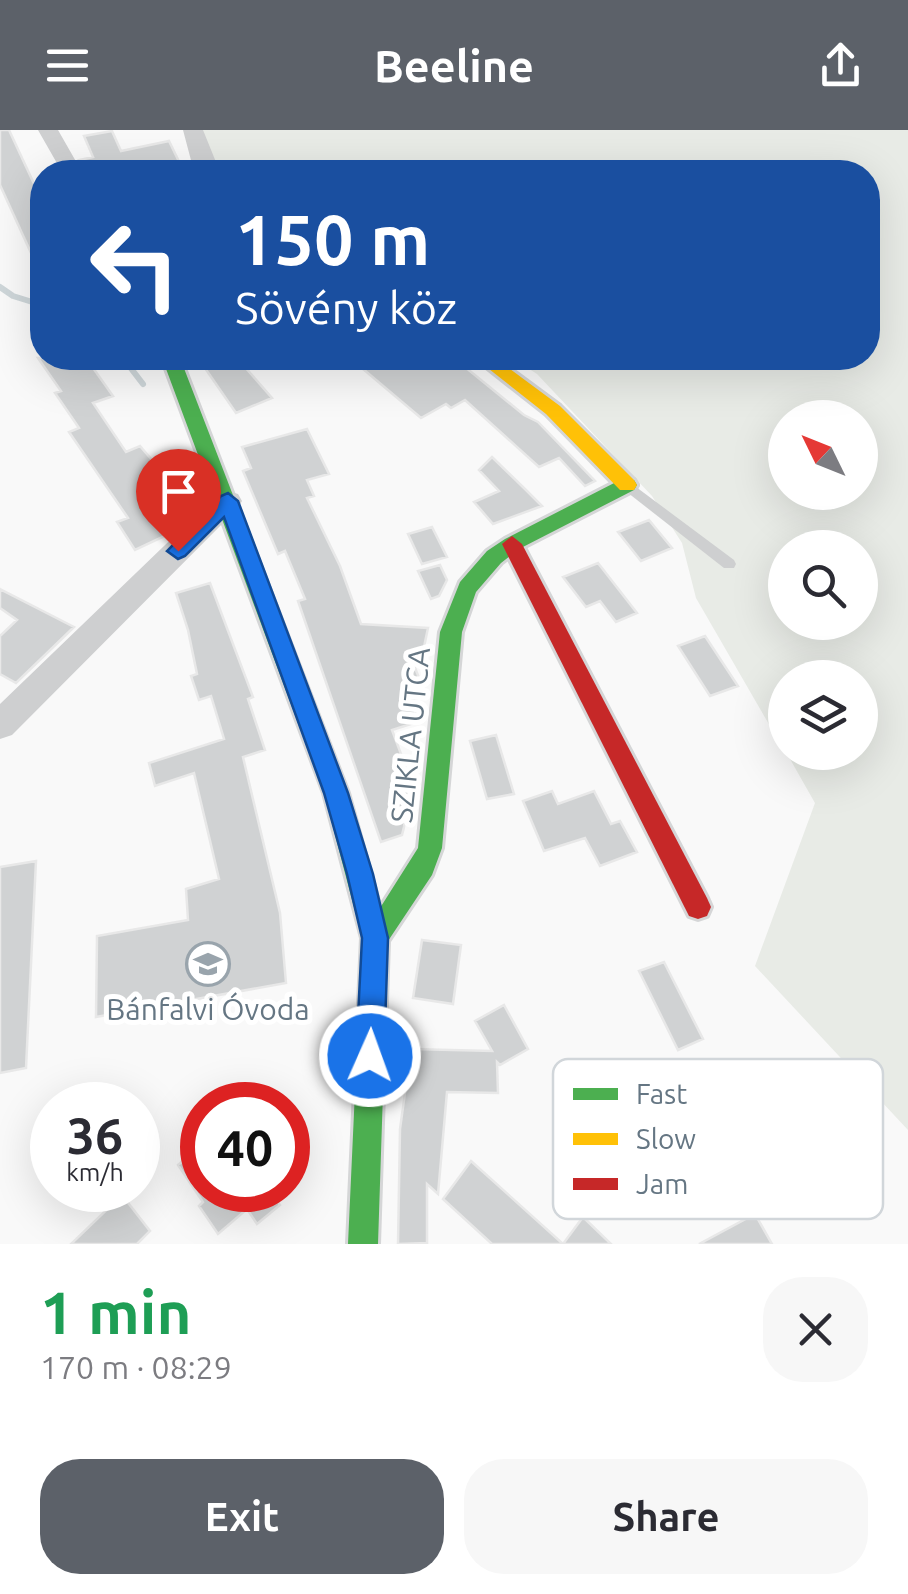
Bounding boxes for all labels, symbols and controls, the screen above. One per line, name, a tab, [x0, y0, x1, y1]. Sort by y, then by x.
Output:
icon: menu	[40, 38, 95, 93]
icon: share	[813, 38, 868, 93]
text: Beeline	[374, 40, 534, 91]
icon: left	[70, 200, 200, 330]
text: 150 m	[235, 200, 430, 278]
text: Sövény köz	[235, 282, 457, 333]
north arrow	[768, 400, 878, 510]
map controls	[768, 400, 878, 770]
pin	[136, 449, 221, 552]
icon: arrive	[151, 464, 206, 519]
button: search	[768, 530, 878, 640]
street label: SZIKLA UTCA	[384, 645, 436, 824]
button: layers	[768, 660, 878, 770]
school or university icon: Bánfalvi Óvoda	[185, 941, 231, 987]
place label: Bánfalvi Óvoda	[106, 992, 310, 1026]
position arrow	[318, 1004, 422, 1108]
legend	[553, 1059, 883, 1219]
text: Fast	[636, 1078, 687, 1109]
speed limit sign: 40	[180, 1082, 310, 1212]
text: 36	[67, 1107, 123, 1163]
text: Slow	[636, 1123, 696, 1154]
text: km/h	[66, 1158, 124, 1186]
text: Jam	[636, 1168, 688, 1199]
button: close	[763, 1277, 868, 1382]
text: 1 min	[40, 1278, 192, 1345]
text: 170 m · 08:29	[40, 1349, 232, 1385]
button: Exit	[40, 1459, 444, 1574]
button: Share	[464, 1459, 868, 1574]

